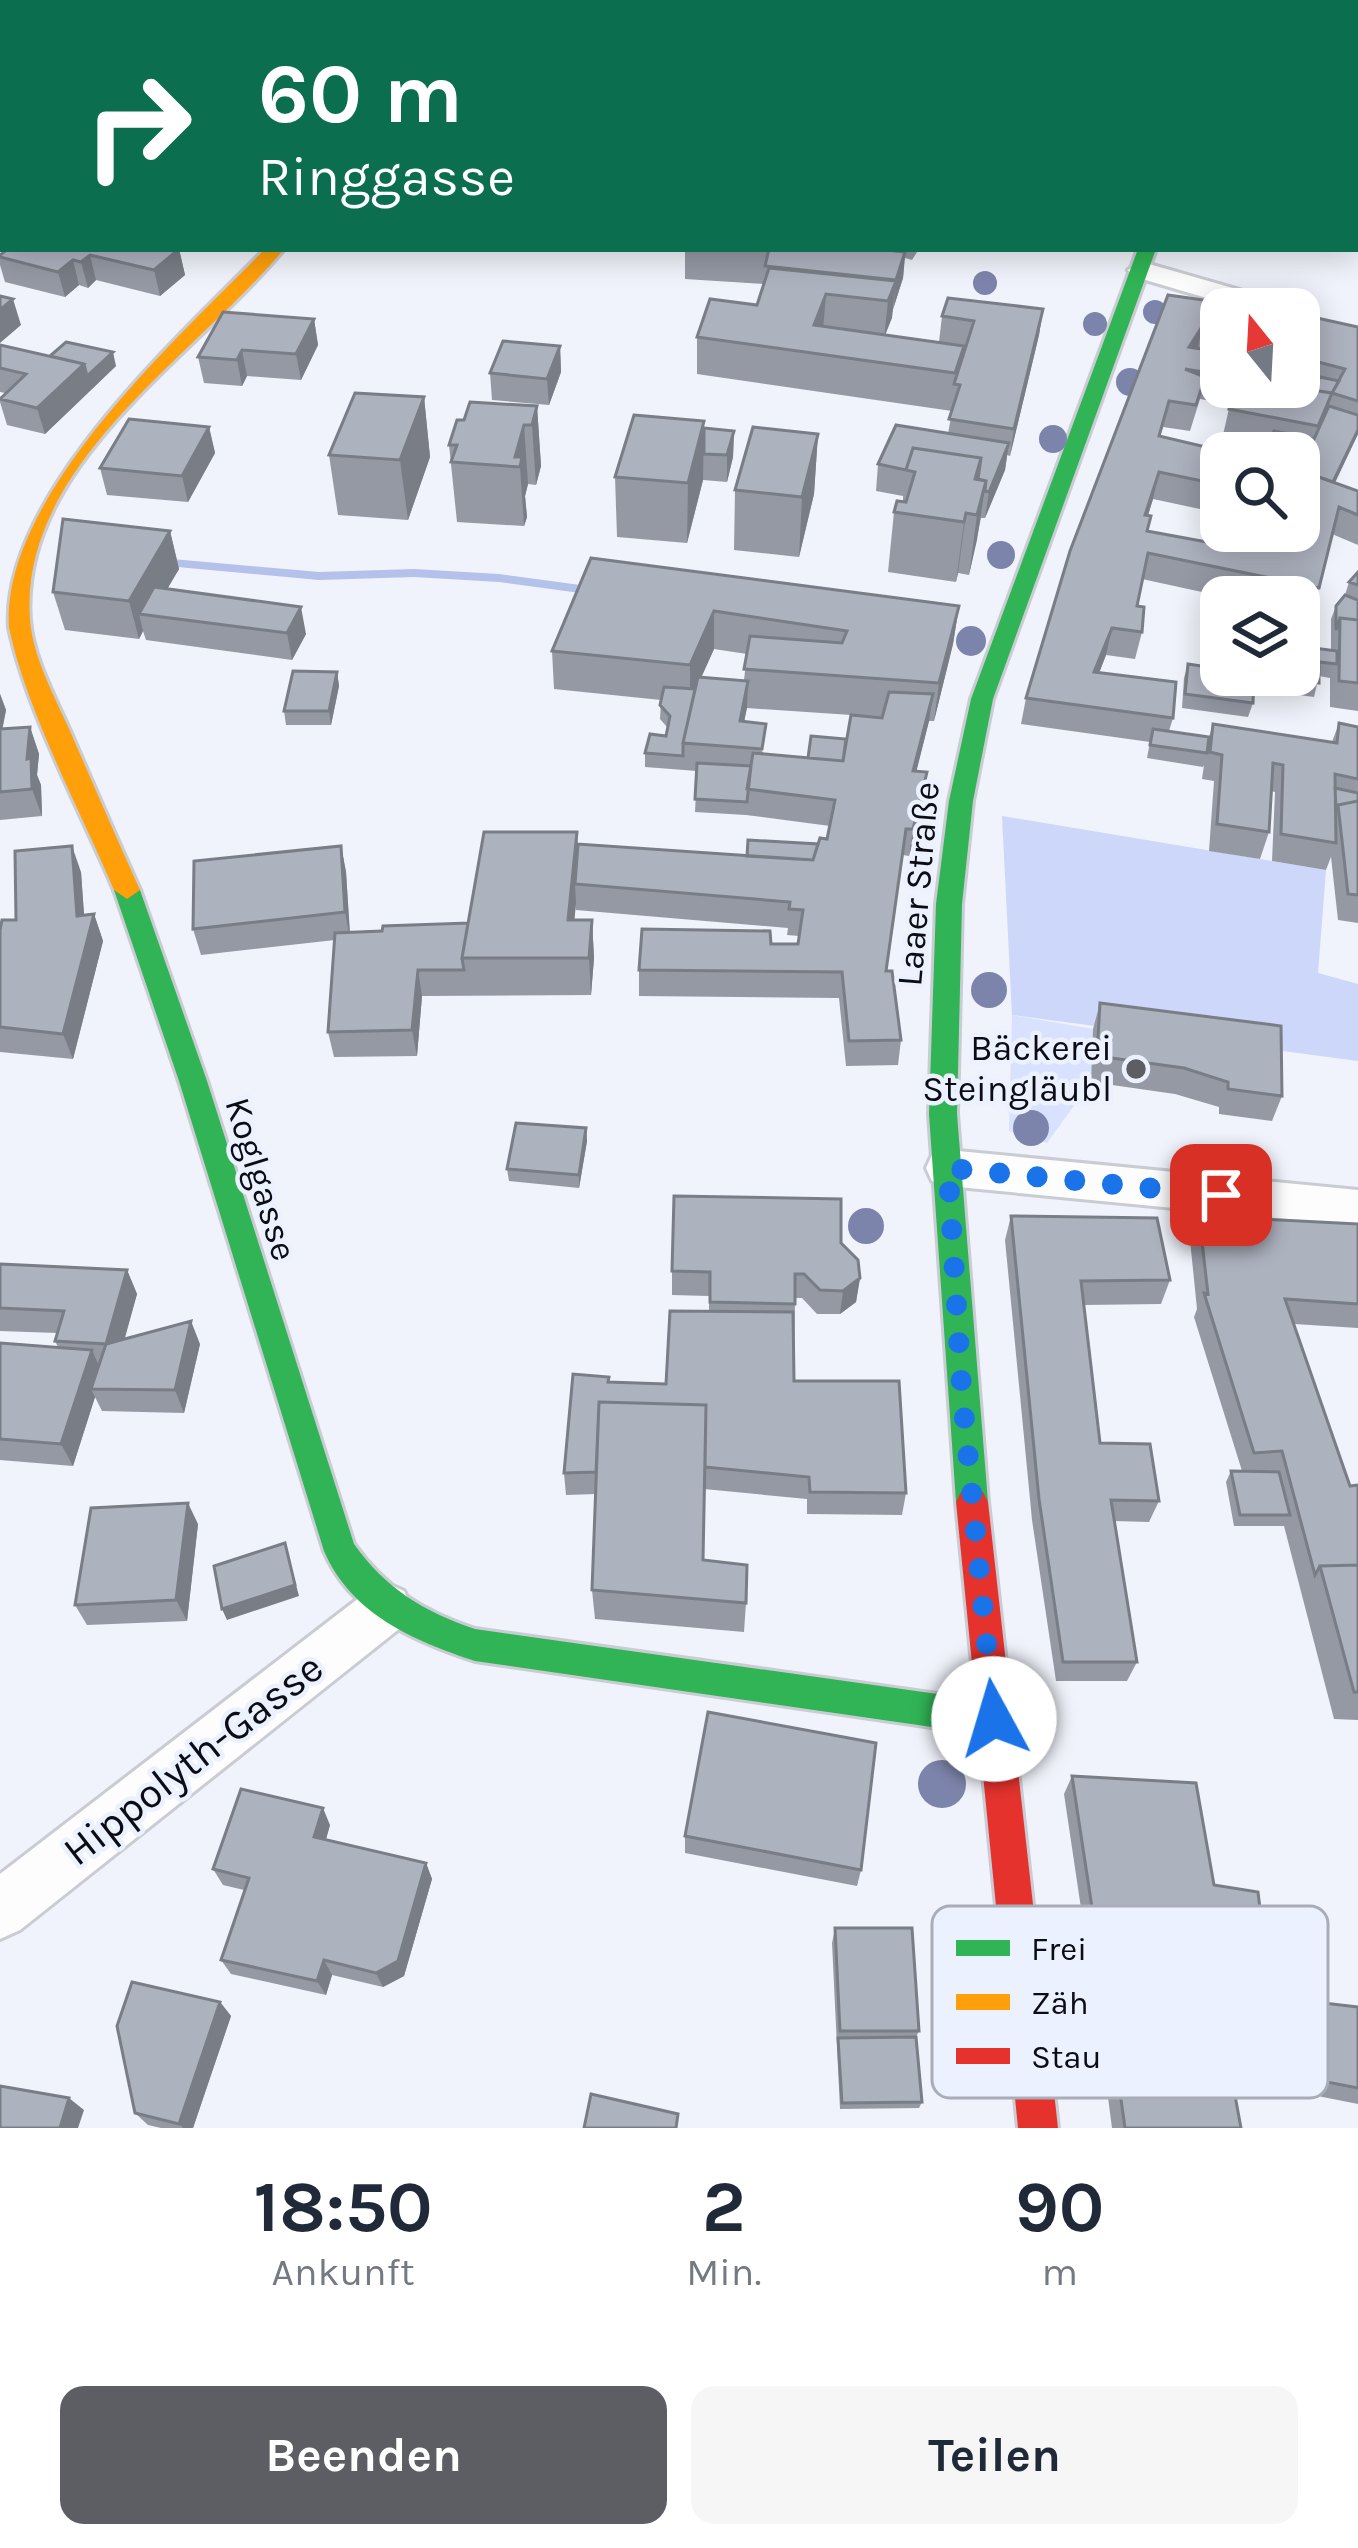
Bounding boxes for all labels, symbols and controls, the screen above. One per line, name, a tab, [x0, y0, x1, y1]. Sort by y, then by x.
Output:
text: 60 m	[258, 45, 463, 143]
icon: right	[60, 48, 216, 204]
text: Ringgasse	[258, 145, 515, 209]
north arrow	[1200, 288, 1320, 408]
map controls	[1200, 288, 1320, 696]
button: search	[1200, 432, 1320, 552]
button: layers	[1200, 576, 1320, 696]
street label: Laaer Straße	[888, 780, 948, 988]
place label: Bäckerei Steingläubl	[922, 1027, 1112, 1110]
marker: Bäckerei Steingläubl	[1123, 1056, 1149, 1082]
street label: Koglgasse	[216, 1092, 306, 1266]
pin	[1170, 1144, 1272, 1246]
icon: arrive	[1188, 1162, 1254, 1228]
street label: Hippolyth-Gasse	[53, 1642, 333, 1876]
position arrow	[931, 1656, 1057, 1782]
legend	[932, 1906, 1328, 2098]
text: Frei	[1031, 1930, 1087, 1968]
text: Zäh	[1031, 1984, 1089, 2022]
text: Stau	[1031, 2038, 1102, 2076]
text: 18:50	[254, 2165, 433, 2249]
text: 2	[702, 2165, 746, 2249]
text: 90	[1015, 2165, 1104, 2249]
text: Ankunft	[272, 2249, 415, 2295]
text: Min.	[686, 2249, 761, 2295]
text: m	[1041, 2249, 1078, 2295]
button: Beenden	[60, 2386, 667, 2524]
button: Teilen	[691, 2386, 1298, 2524]

